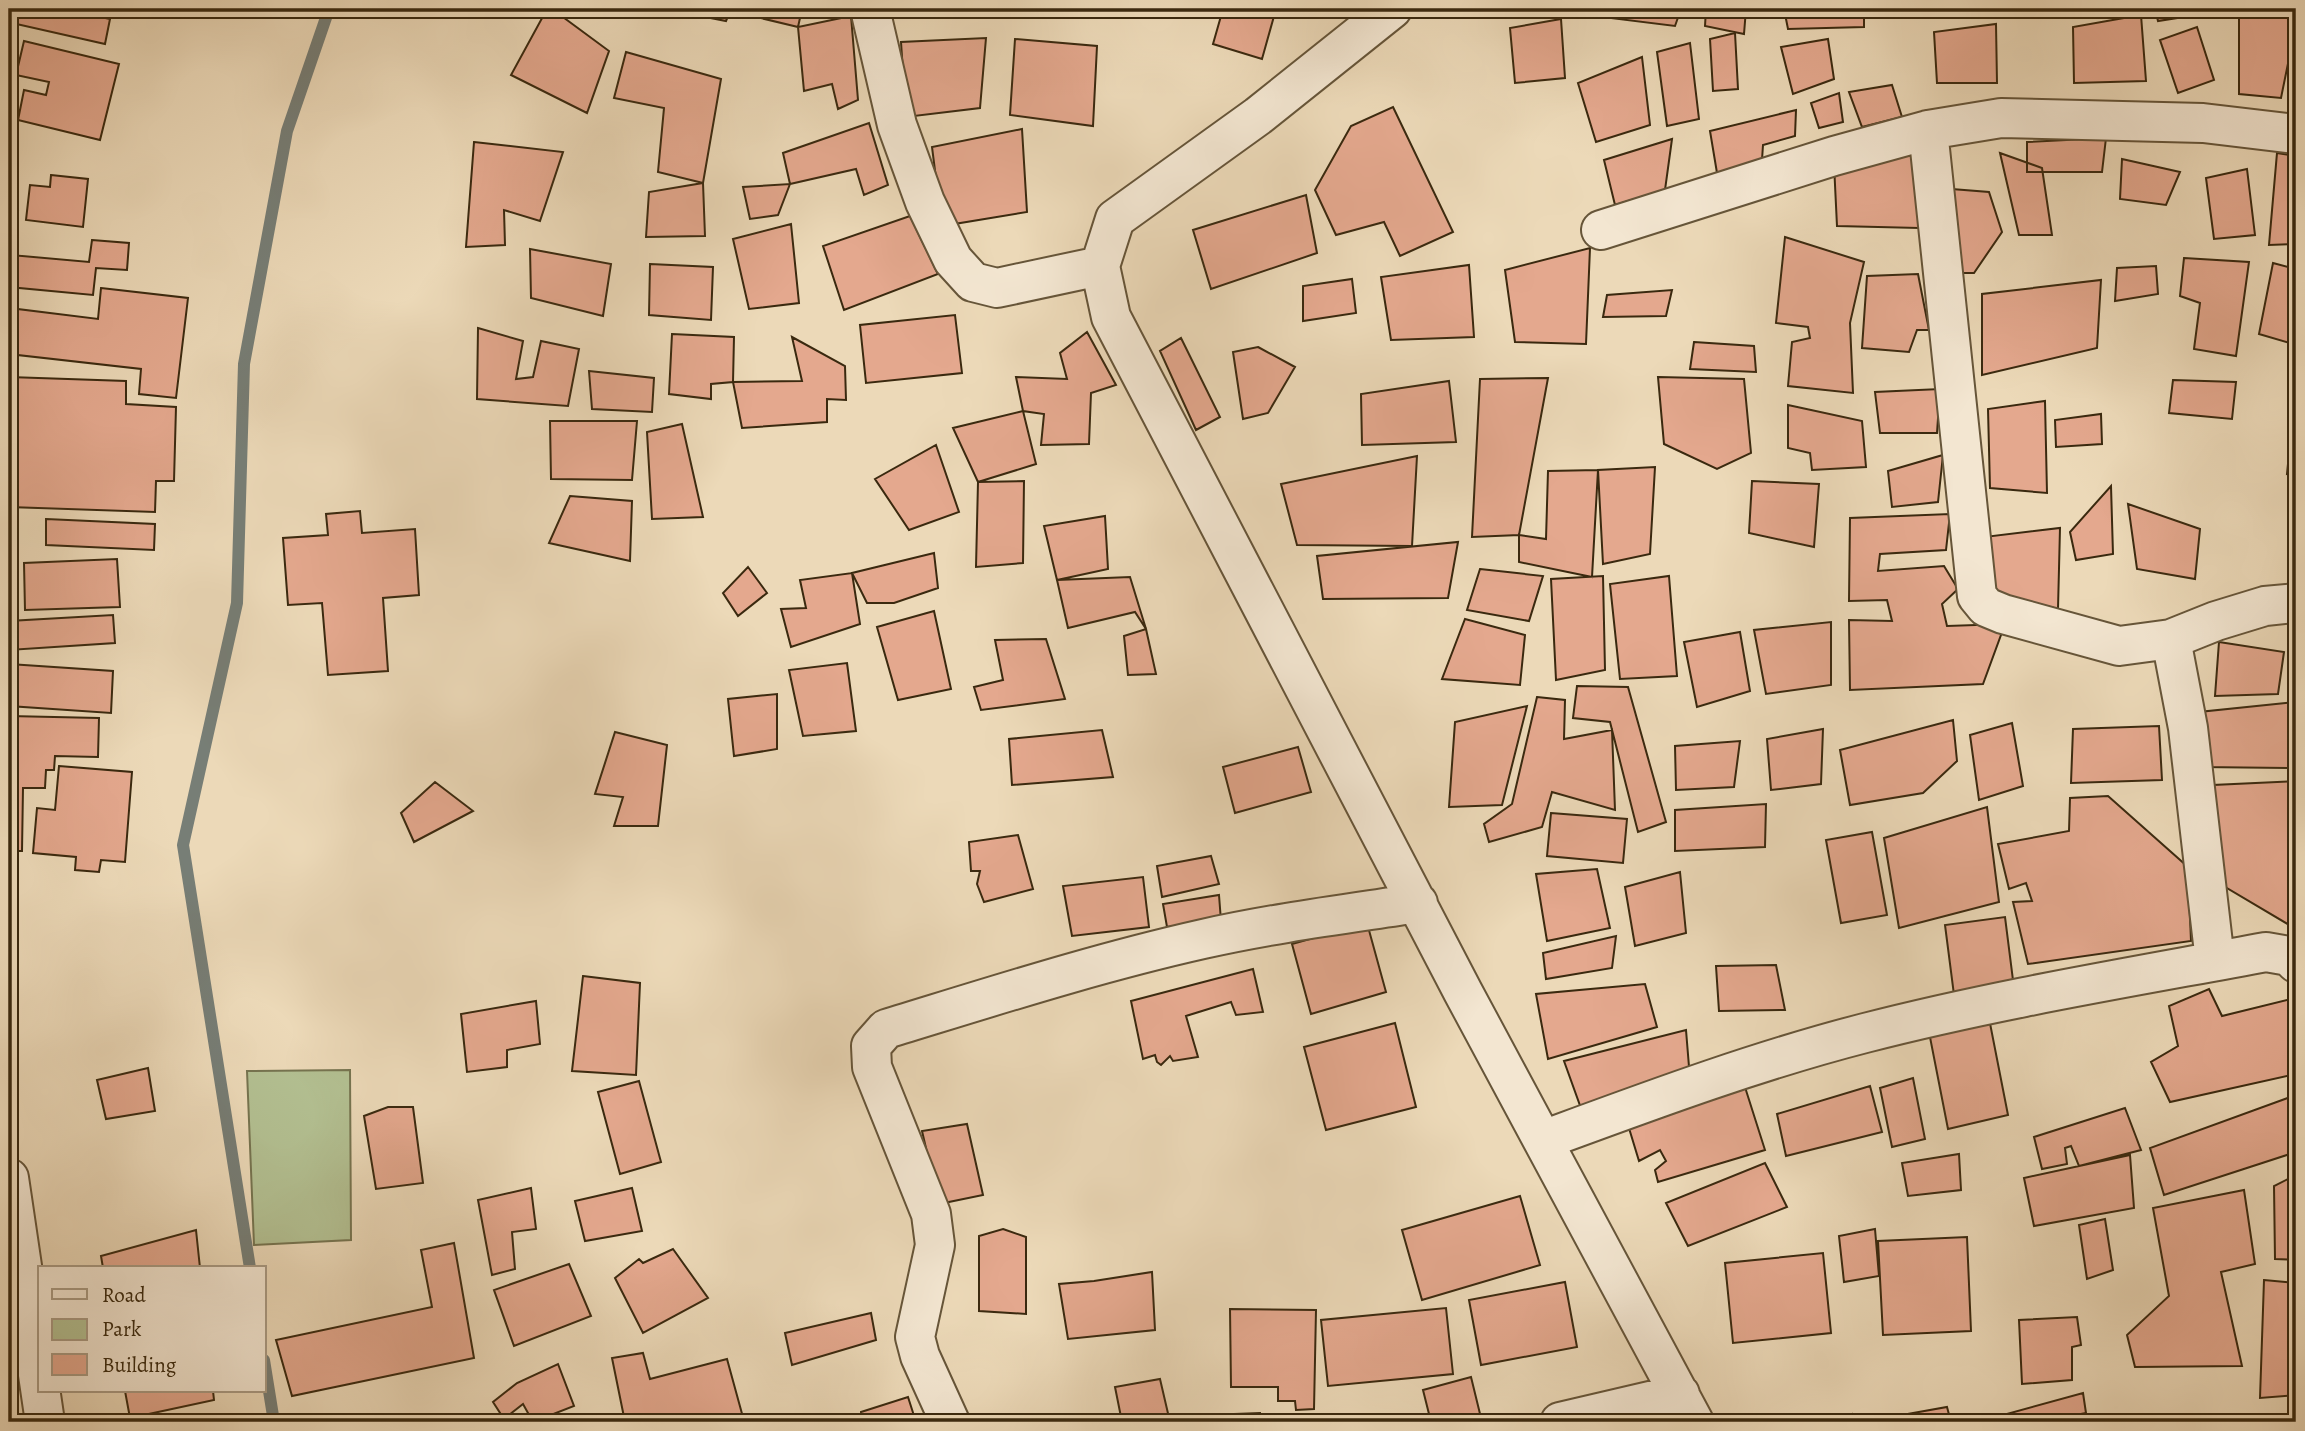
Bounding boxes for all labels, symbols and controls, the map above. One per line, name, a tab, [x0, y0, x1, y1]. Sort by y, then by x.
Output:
legend	[38, 1266, 266, 1392]
text: Road	[102, 1281, 146, 1309]
text: Park	[102, 1315, 142, 1343]
text: Building	[102, 1351, 177, 1379]

